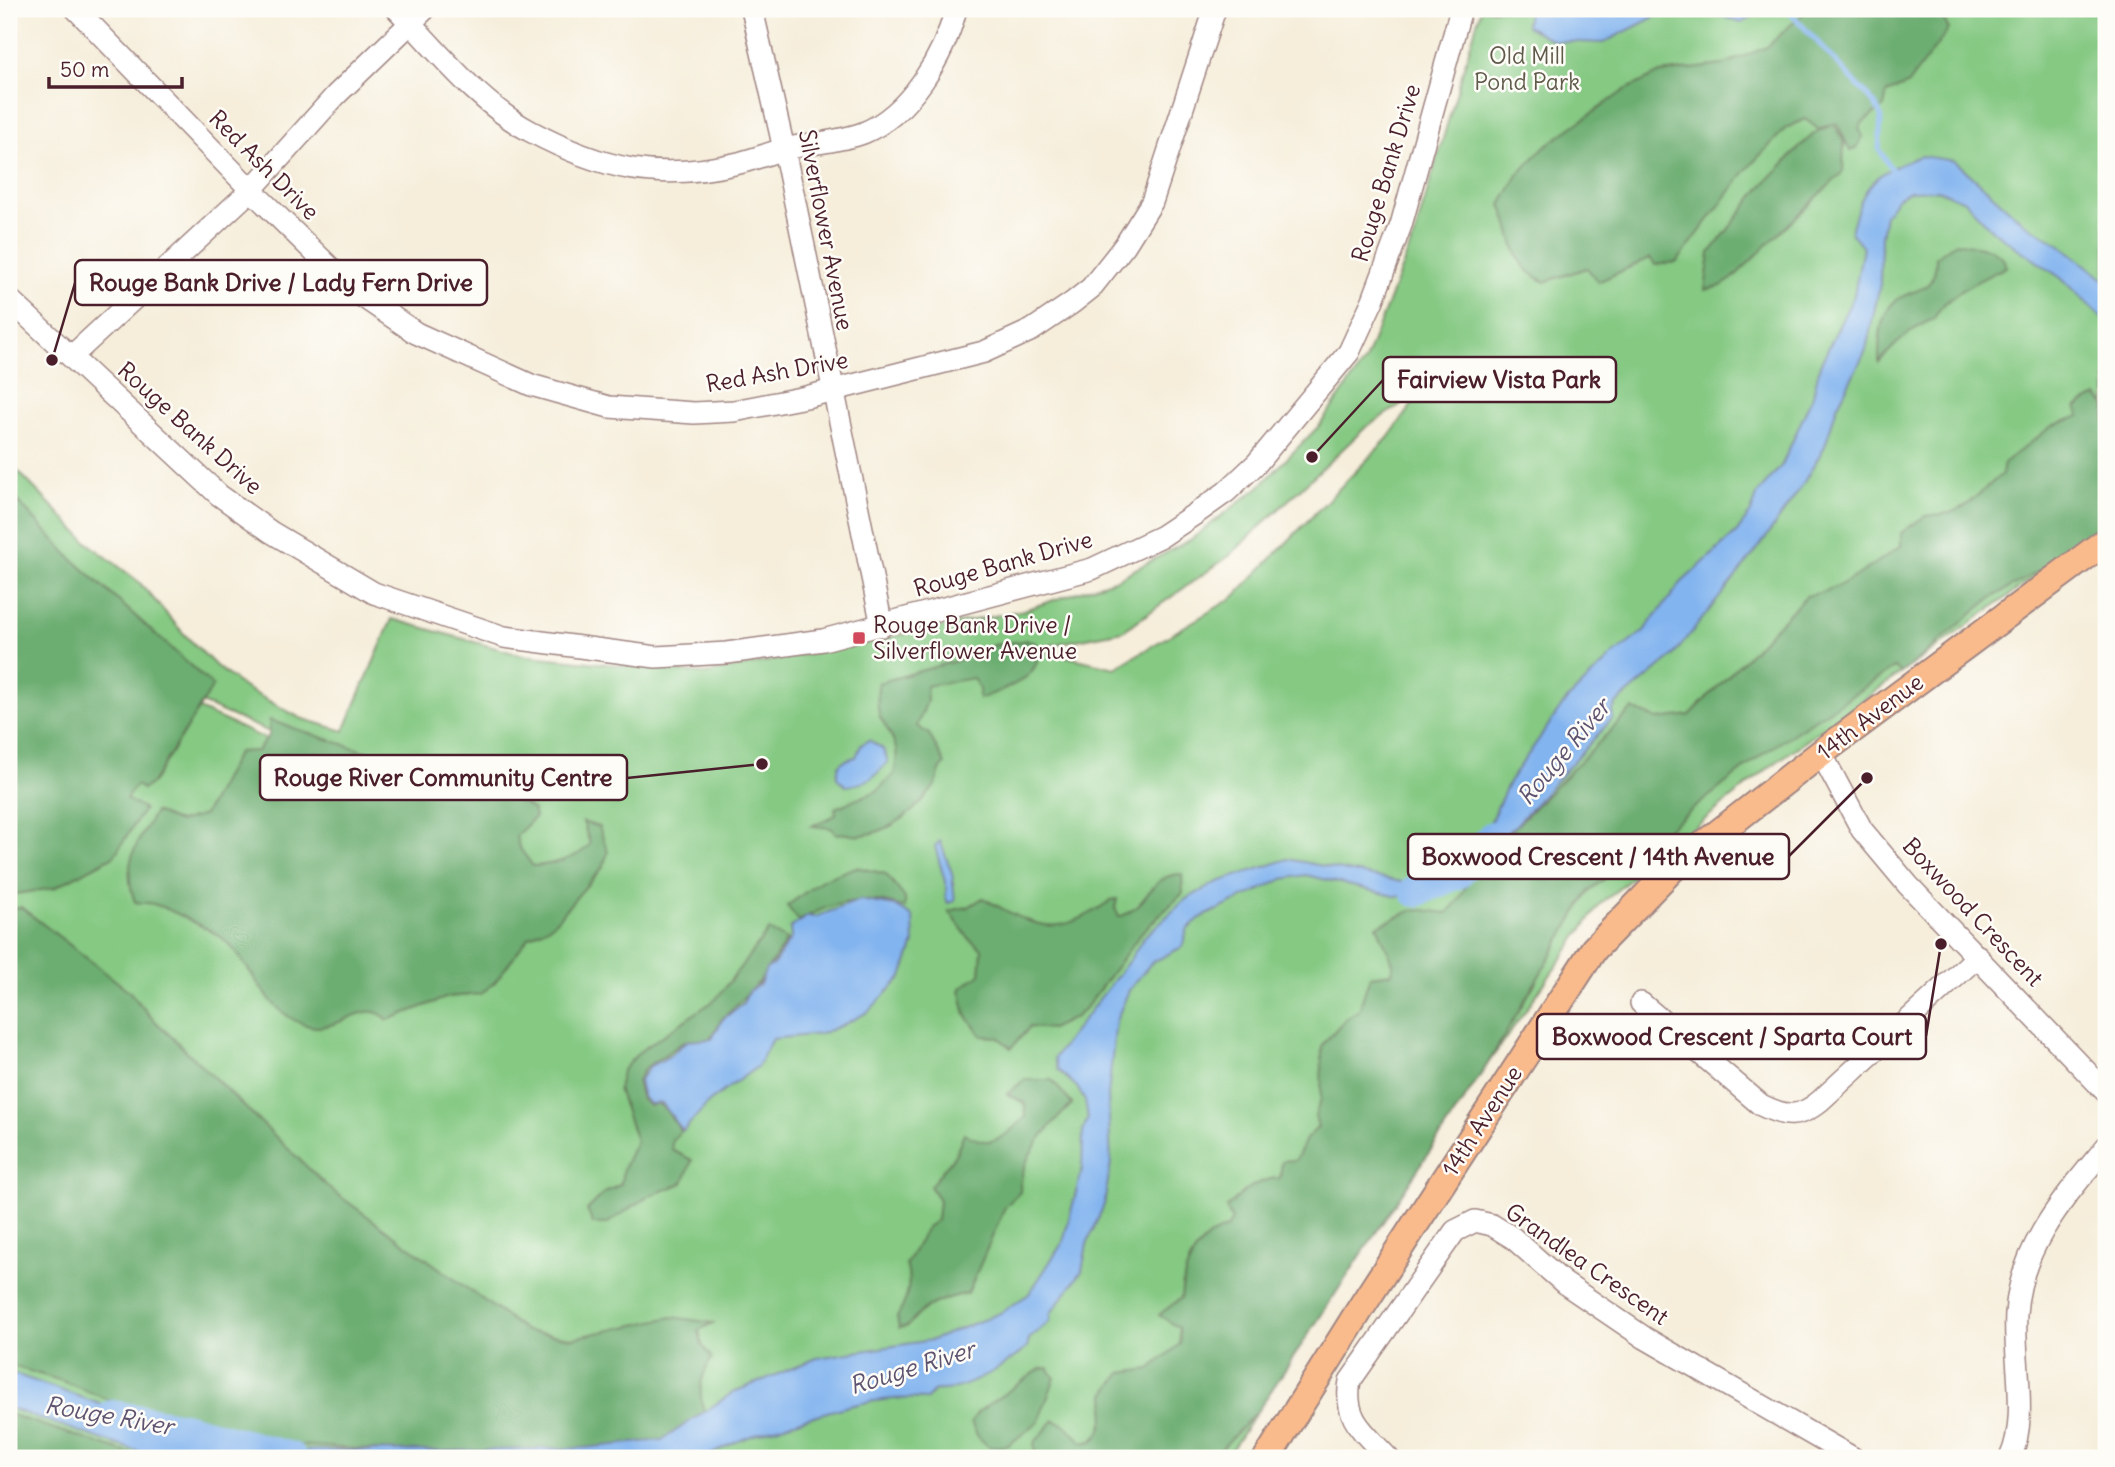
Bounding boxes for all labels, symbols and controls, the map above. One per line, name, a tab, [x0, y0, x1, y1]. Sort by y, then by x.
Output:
park label: Old Mill Pond Park	[1474, 41, 1580, 96]
scale bar	[49, 46, 182, 90]
text: 50 m	[60, 56, 109, 83]
street label: Rouge Bank Drive	[1345, 80, 1426, 265]
street label: Red Ash Drive	[203, 104, 325, 226]
street label: Silverflower Avenue	[793, 127, 860, 333]
callout: Rouge Bank Drive / Lady Fern Drive	[75, 260, 487, 305]
text: Rouge Bank Drive / Lady Fern Drive	[89, 267, 473, 297]
street label: Red Ash Drive	[704, 345, 850, 398]
street label: Rouge Bank Drive	[112, 355, 269, 500]
callout: Fairview Vista Park	[1383, 357, 1616, 402]
text: Fairview Vista Park	[1397, 364, 1601, 394]
street label: Rouge Bank Drive	[910, 524, 1096, 603]
place label: Rouge Bank Drive / Silverflower Avenue	[873, 610, 1077, 665]
marker: Rouge Bank Drive / Silverflower Avenue	[851, 630, 867, 646]
street label: 14th Avenue	[1811, 667, 1929, 766]
water label: Rouge River	[1510, 690, 1618, 811]
callout: Rouge River Community Centre	[260, 755, 627, 800]
text: Rouge River Community Centre	[274, 762, 612, 792]
street label: Boxwood Crescent	[1897, 831, 2050, 992]
callout: Boxwood Crescent / 14th Avenue	[1408, 834, 1789, 879]
text: Boxwood Crescent / 14th Avenue	[1421, 841, 1775, 871]
callout: Boxwood Crescent / Sparta Court	[1537, 1014, 1926, 1059]
text: Boxwood Crescent / Sparta Court	[1552, 1021, 1913, 1051]
street label: 14th Avenue	[1435, 1060, 1528, 1181]
street label: Grandlea Crescent	[1500, 1196, 1675, 1331]
water label: Rouge River	[845, 1333, 981, 1400]
water label: Rouge River	[43, 1389, 179, 1442]

